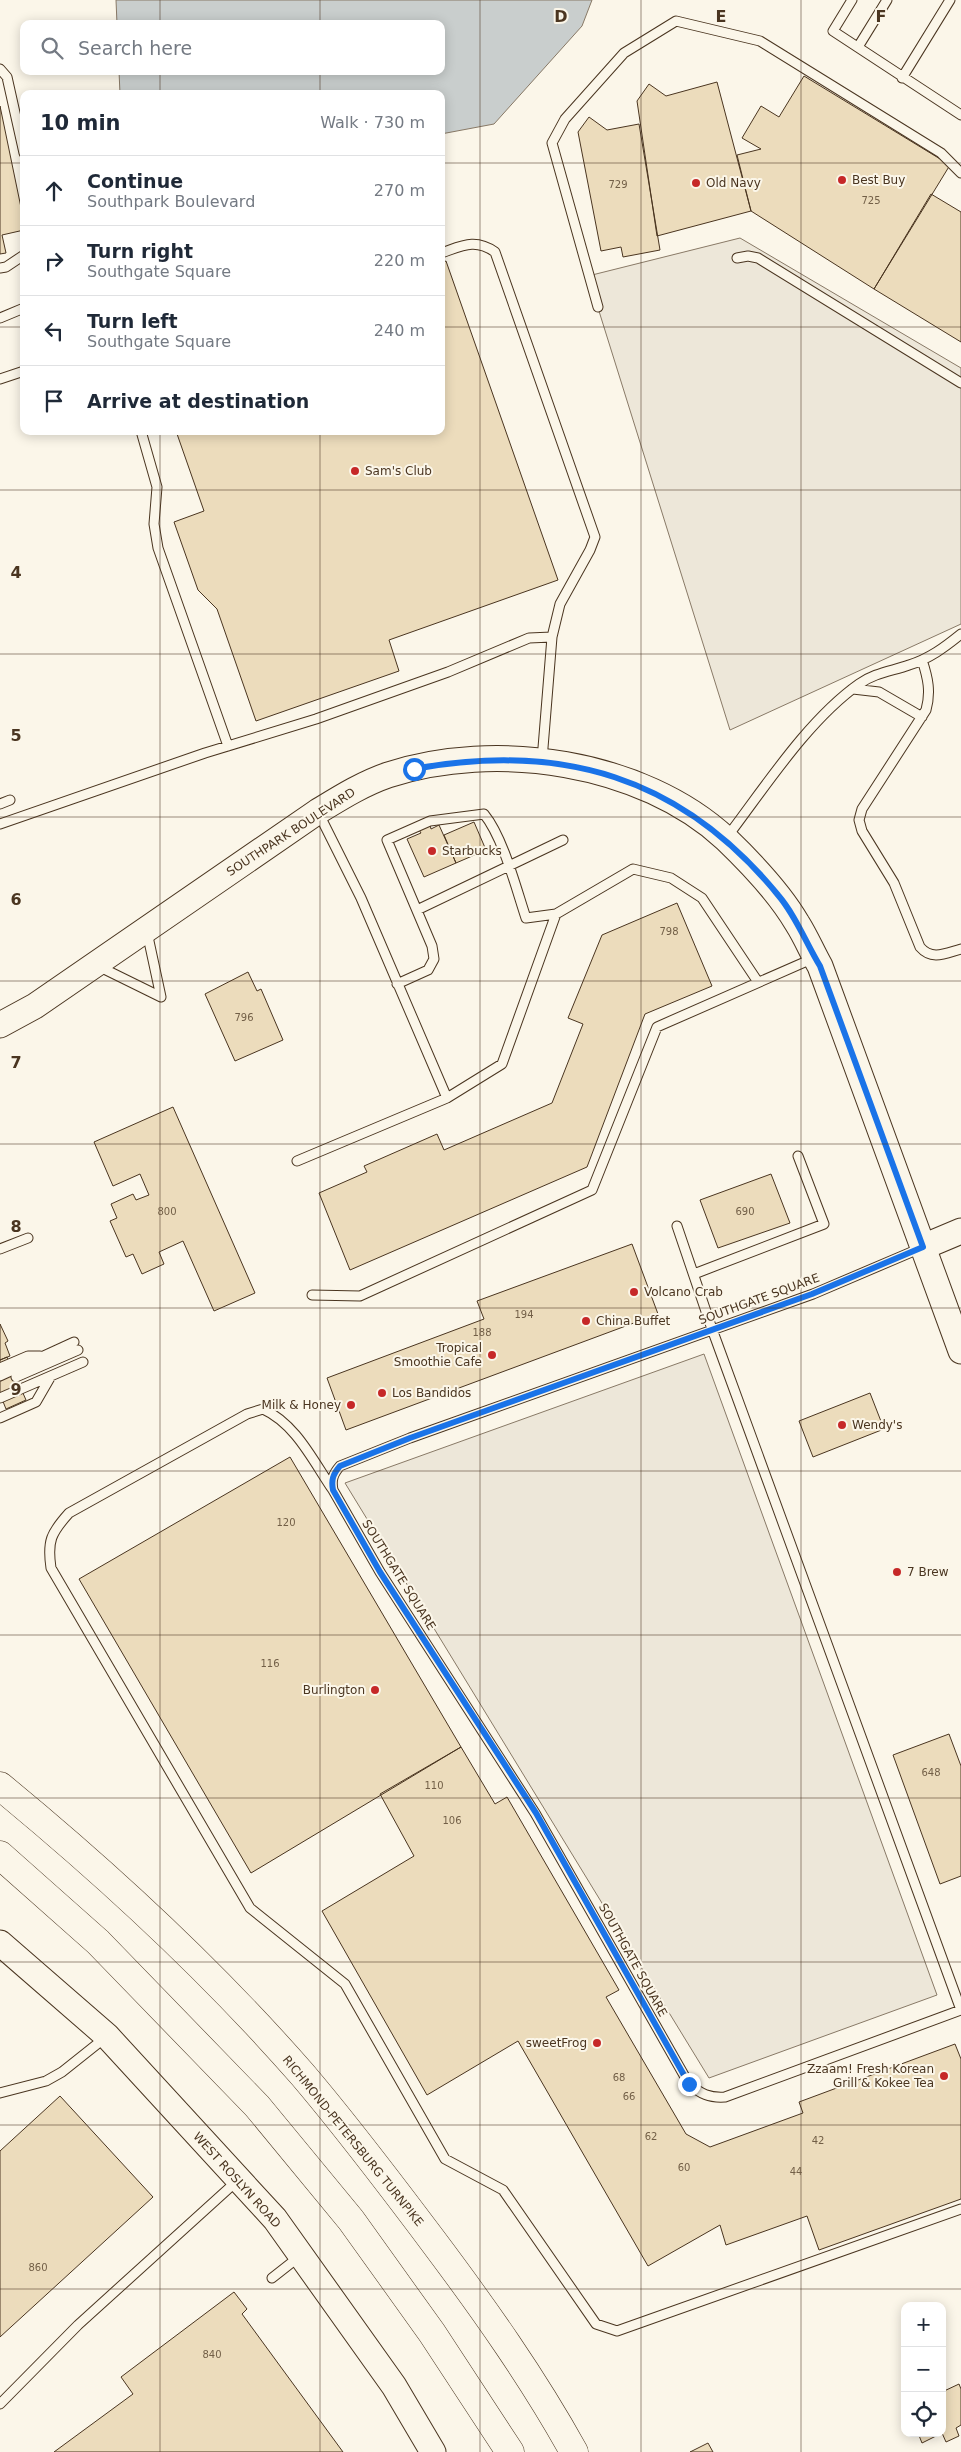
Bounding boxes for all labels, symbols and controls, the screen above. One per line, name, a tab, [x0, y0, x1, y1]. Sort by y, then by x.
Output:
text: D	[554, 7, 568, 26]
text: E	[716, 7, 726, 26]
text: F	[876, 7, 886, 26]
search box	[20, 20, 445, 75]
icon: search	[38, 34, 66, 62]
text: Search here	[78, 37, 192, 59]
text: 10 min	[40, 111, 121, 135]
text: Walk · 730 m	[320, 113, 425, 132]
text: Continue	[87, 170, 183, 192]
place label: Best Buy	[852, 173, 905, 187]
marker: Best Buy	[836, 174, 848, 186]
place label: Old Navy	[706, 176, 761, 190]
icon: ahead	[40, 177, 68, 205]
marker: Old Navy	[690, 177, 702, 189]
house number: 729	[608, 179, 628, 190]
text: 270 m	[374, 181, 425, 200]
text: Southpark Boulevard	[87, 192, 255, 211]
house number: 725	[861, 195, 881, 206]
text: Turn right	[87, 240, 193, 262]
icon: right	[40, 247, 68, 275]
text: 220 m	[374, 251, 425, 270]
text: Southgate Square	[87, 262, 231, 281]
text: Turn left	[87, 310, 178, 332]
icon: left	[40, 317, 68, 345]
text: 240 m	[374, 321, 425, 340]
text: Southgate Square	[87, 332, 231, 351]
icon: arrive	[40, 387, 68, 415]
text: Arrive at destination	[87, 390, 309, 412]
place label: Sam's Club	[365, 464, 432, 478]
marker: Sam's Club	[349, 465, 361, 477]
text: 4	[10, 563, 22, 582]
text: 5	[10, 726, 22, 745]
route start	[403, 758, 426, 781]
street label: SOUTHPARK BOULEVARD	[224, 785, 358, 879]
place label: Starbucks	[442, 844, 502, 858]
marker: Starbucks	[426, 845, 438, 857]
text: 6	[10, 890, 22, 909]
house number: 798	[659, 926, 679, 937]
house number: 796	[234, 1012, 254, 1023]
text: 7	[10, 1053, 22, 1072]
house number: 800	[157, 1206, 177, 1217]
house number: 690	[735, 1206, 755, 1217]
text: 8	[10, 1217, 22, 1236]
street label: SOUTHGATE SQUARE	[697, 1271, 821, 1327]
place label: Volcano Crab	[644, 1285, 723, 1299]
marker: Volcano Crab	[628, 1286, 640, 1298]
house number: 194	[514, 1309, 534, 1320]
place label: China Buffet	[596, 1314, 671, 1328]
marker: China Buffet	[580, 1315, 592, 1327]
house number: 188	[472, 1327, 492, 1338]
place label: Tropical Smoothie Cafe	[394, 1341, 482, 1369]
marker: Tropical Smoothie Cafe	[486, 1349, 498, 1361]
text: 9	[10, 1380, 22, 1399]
place label: Los Bandidos	[392, 1386, 471, 1400]
marker: Los Bandidos	[376, 1387, 388, 1399]
place label: Milk & Honey	[262, 1398, 341, 1412]
marker: Milk & Honey	[345, 1399, 357, 1411]
place label: Wendy's	[852, 1418, 902, 1432]
marker: Wendy's	[836, 1419, 848, 1431]
house number: 120	[276, 1517, 296, 1528]
street label: SOUTHGATE SQUARE	[359, 1517, 439, 1633]
place label: 7 Brew	[907, 1565, 949, 1579]
marker: 7 Brew	[891, 1566, 903, 1578]
house number: 116	[260, 1658, 280, 1669]
place label: Burlington	[303, 1683, 365, 1697]
marker: Burlington	[369, 1684, 381, 1696]
house number: 648	[921, 1767, 941, 1778]
house number: 110	[424, 1780, 444, 1791]
house number: 106	[442, 1815, 462, 1826]
street label: SOUTHGATE SQUARE	[596, 1901, 670, 2019]
place label: sweetFrog	[526, 2036, 587, 2050]
marker: sweetFrog	[591, 2037, 603, 2049]
street label: RICHMOND-PETERSBURG TURNPIKE	[280, 2053, 426, 2229]
place label: Zzaam! Fresh Korean Grill & Kokee Tea	[807, 2062, 934, 2090]
marker: Zzaam! Fresh Korean Grill & Kokee Tea	[938, 2070, 950, 2082]
house number: 68	[613, 2072, 625, 2083]
route end	[678, 2073, 701, 2096]
house number: 66	[623, 2091, 635, 2102]
street label: WEST ROSLYN ROAD	[190, 2129, 284, 2231]
house number: 62	[645, 2131, 657, 2142]
house number: 42	[812, 2135, 824, 2146]
house number: 60	[678, 2162, 690, 2173]
house number: 44	[790, 2166, 802, 2177]
house number: 860	[28, 2262, 48, 2273]
map controls	[901, 2302, 946, 2437]
button: +	[901, 2302, 946, 2347]
button: −	[901, 2347, 946, 2392]
house number: 840	[202, 2349, 222, 2360]
button: locate	[901, 2392, 946, 2437]

